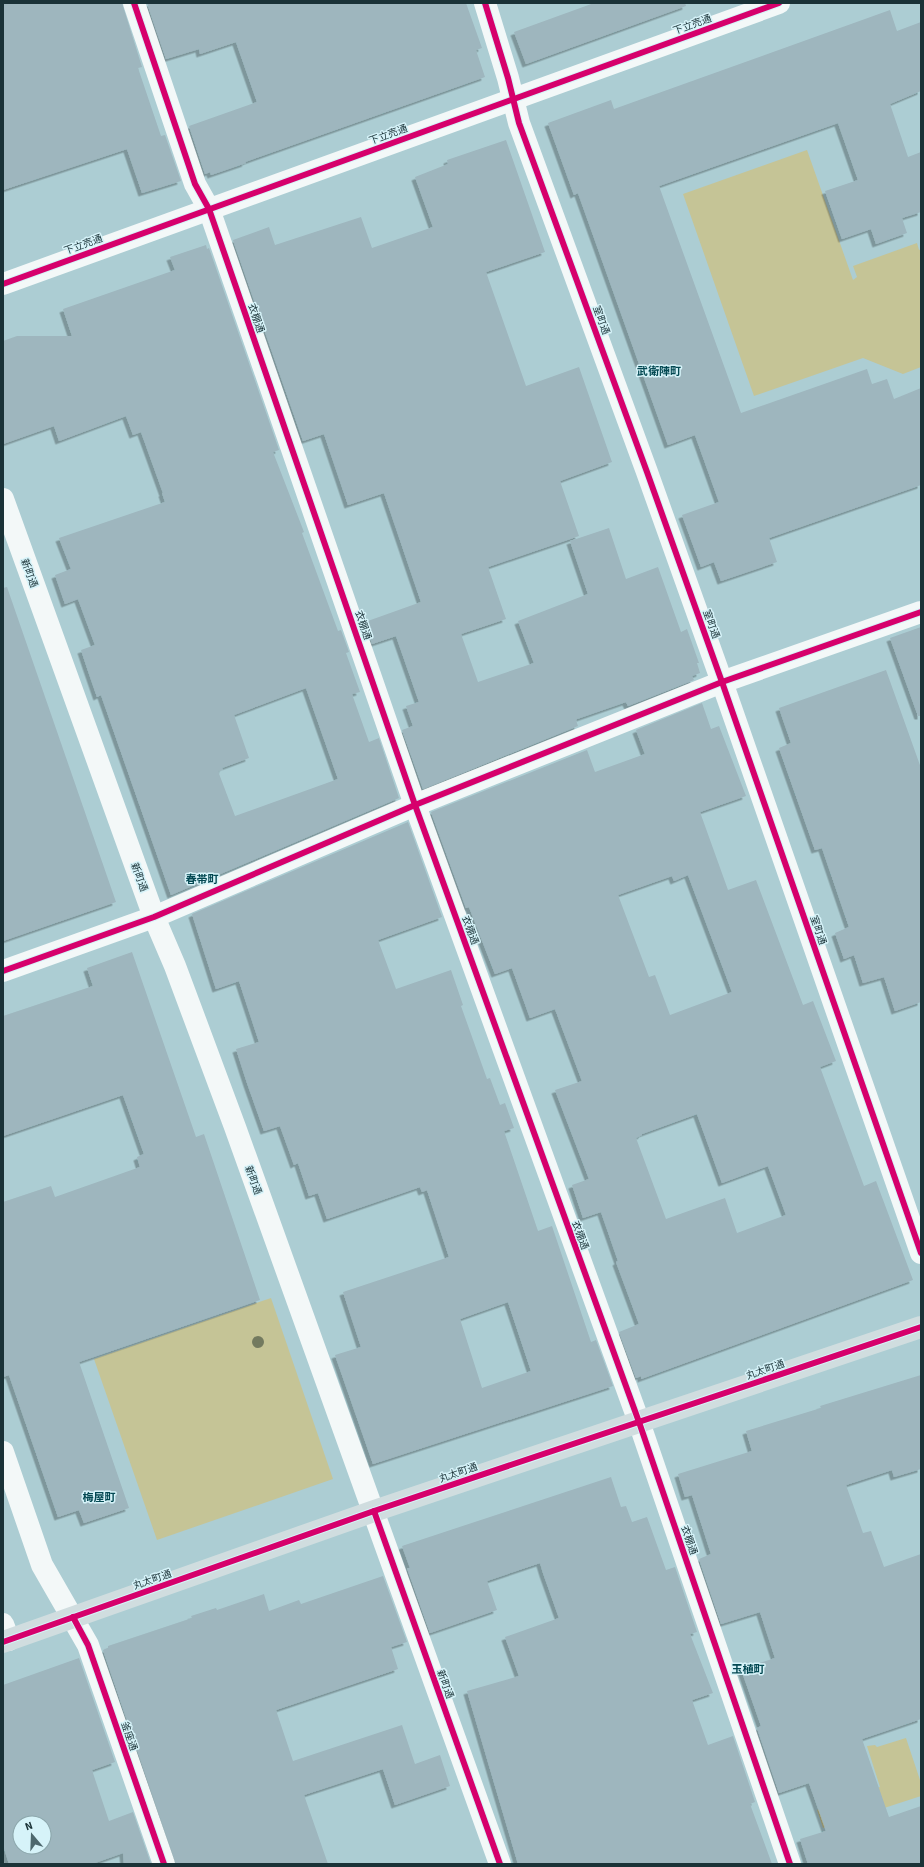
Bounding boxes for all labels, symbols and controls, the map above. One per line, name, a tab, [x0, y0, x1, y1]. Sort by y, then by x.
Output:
street label: 下立売通	[671, 12, 714, 38]
street label: 下立売通	[367, 122, 410, 148]
street label: 下立売通	[62, 232, 105, 258]
street label: 衣棚通	[244, 301, 268, 335]
street label: 室町通	[589, 304, 613, 337]
district label: 武衛陣町	[637, 364, 681, 379]
street label: 新町通	[17, 557, 41, 590]
street label: 衣棚通	[351, 608, 375, 642]
street label: 室町通	[699, 608, 723, 641]
street label: 新町通	[127, 861, 151, 894]
district label: 春帯町	[186, 872, 219, 887]
street label: 衣棚通	[458, 913, 482, 947]
street label: 室町通	[807, 914, 830, 947]
street label: 新町通	[241, 1164, 265, 1197]
street label: 衣棚通	[568, 1218, 592, 1252]
street label: 丸太町通	[744, 1357, 787, 1383]
street label: 丸太町通	[437, 1460, 480, 1486]
district label: 梅屋町	[83, 1490, 116, 1505]
street label: 衣棚通	[677, 1523, 701, 1557]
street label: 丸太町通	[131, 1567, 174, 1593]
district label: 玉植町	[732, 1662, 765, 1677]
street label: 新町通	[433, 1668, 457, 1701]
street label: 釜座通	[118, 1720, 141, 1753]
north arrow	[12, 1815, 52, 1855]
text: N	[23, 1818, 35, 1834]

